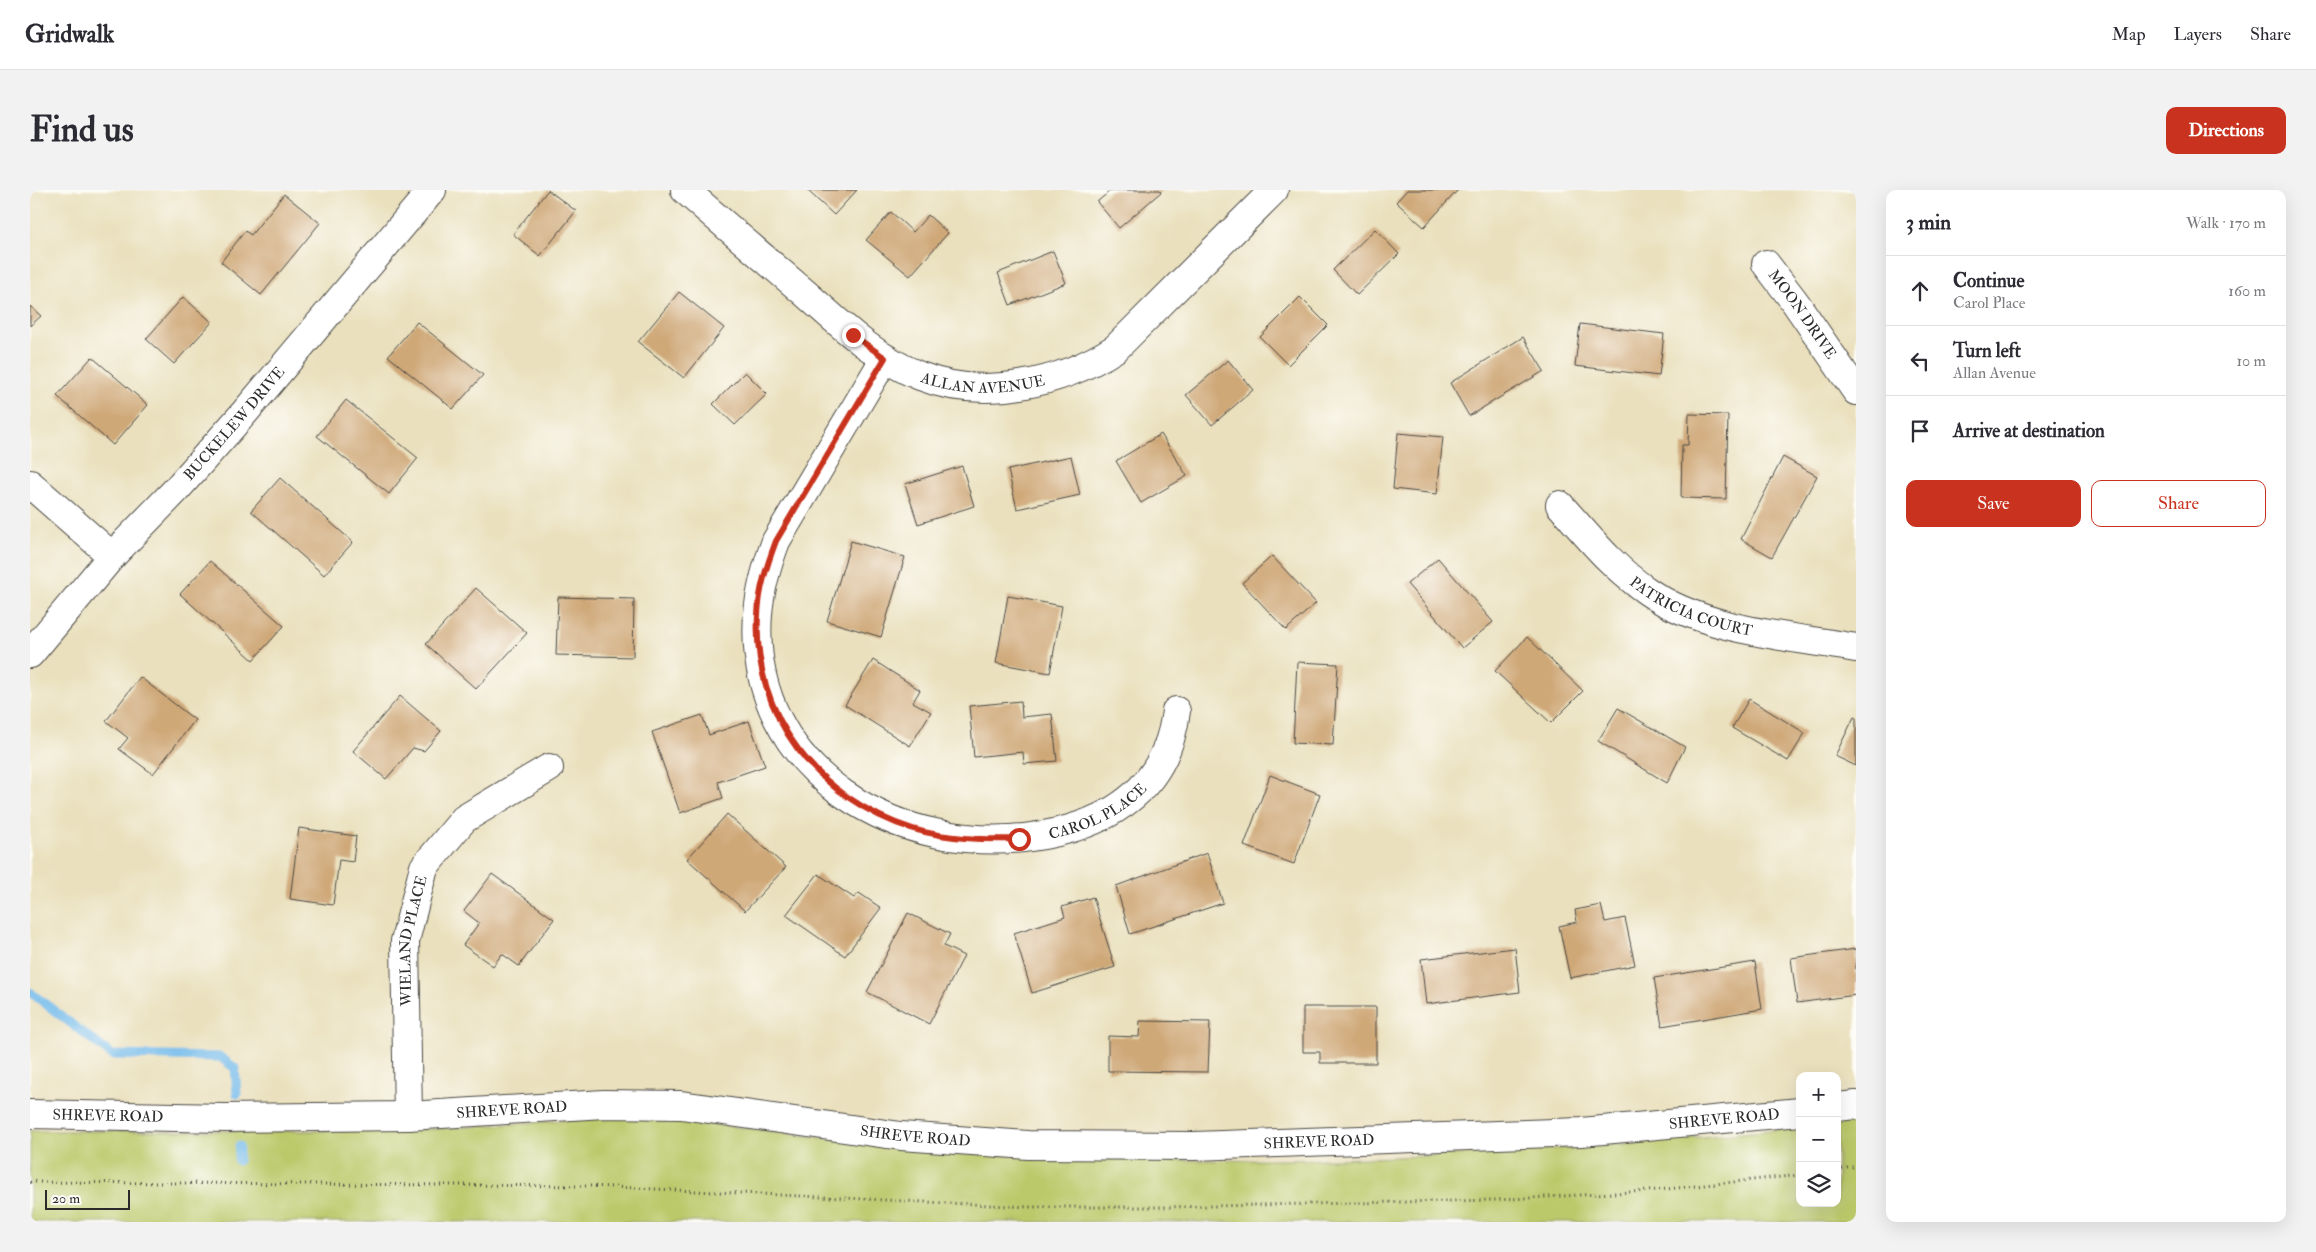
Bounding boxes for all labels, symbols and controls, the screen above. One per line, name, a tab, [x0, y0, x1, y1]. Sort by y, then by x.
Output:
text: Gridwalk	[25, 19, 114, 50]
text: Map	[2112, 23, 2146, 46]
text: Layers	[2174, 23, 2222, 46]
text: Share	[2250, 23, 2291, 46]
button: Directions	[2166, 107, 2286, 154]
text: Find us	[30, 108, 134, 152]
text: 3 min	[1906, 209, 1951, 236]
text: Walk · 170 m	[2186, 213, 2266, 233]
street label: MOON DRIVE	[1764, 266, 1840, 363]
text: Continue	[1953, 269, 2024, 293]
icon: ahead	[1906, 277, 1934, 305]
text: 160 m	[2228, 281, 2266, 301]
text: Carol Place	[1953, 293, 2025, 313]
route end	[842, 324, 865, 347]
text: Turn left	[1953, 339, 2021, 363]
icon: left	[1906, 347, 1934, 375]
text: 10 m	[2236, 351, 2266, 371]
street label: BUCKELEW DRIVE	[180, 363, 289, 485]
text: Allan Avenue	[1953, 363, 2036, 383]
street label: ALLAN AVENUE	[918, 368, 1047, 398]
icon: arrive	[1906, 417, 1934, 445]
text: Arrive at destination	[1953, 419, 2105, 443]
button: Save	[1906, 480, 2081, 527]
button: Share	[2091, 480, 2266, 527]
street label: PATRICIA COURT	[1626, 573, 1754, 641]
street label: CAROL PLACE	[1047, 779, 1151, 844]
route start	[1008, 828, 1031, 851]
street label: WIELAND PLACE	[396, 873, 431, 1008]
map controls	[1796, 1072, 1841, 1207]
button: +	[1796, 1072, 1841, 1117]
street label: SHREVE ROAD	[456, 1097, 568, 1123]
street label: SHREVE ROAD	[52, 1105, 164, 1127]
street label: SHREVE ROAD	[1668, 1105, 1780, 1134]
button: −	[1796, 1117, 1841, 1162]
street label: SHREVE ROAD	[859, 1121, 971, 1151]
street label: SHREVE ROAD	[1263, 1130, 1375, 1153]
button: layers	[1796, 1162, 1841, 1207]
scale bar	[45, 1187, 130, 1210]
text: 20 m	[52, 1190, 80, 1207]

